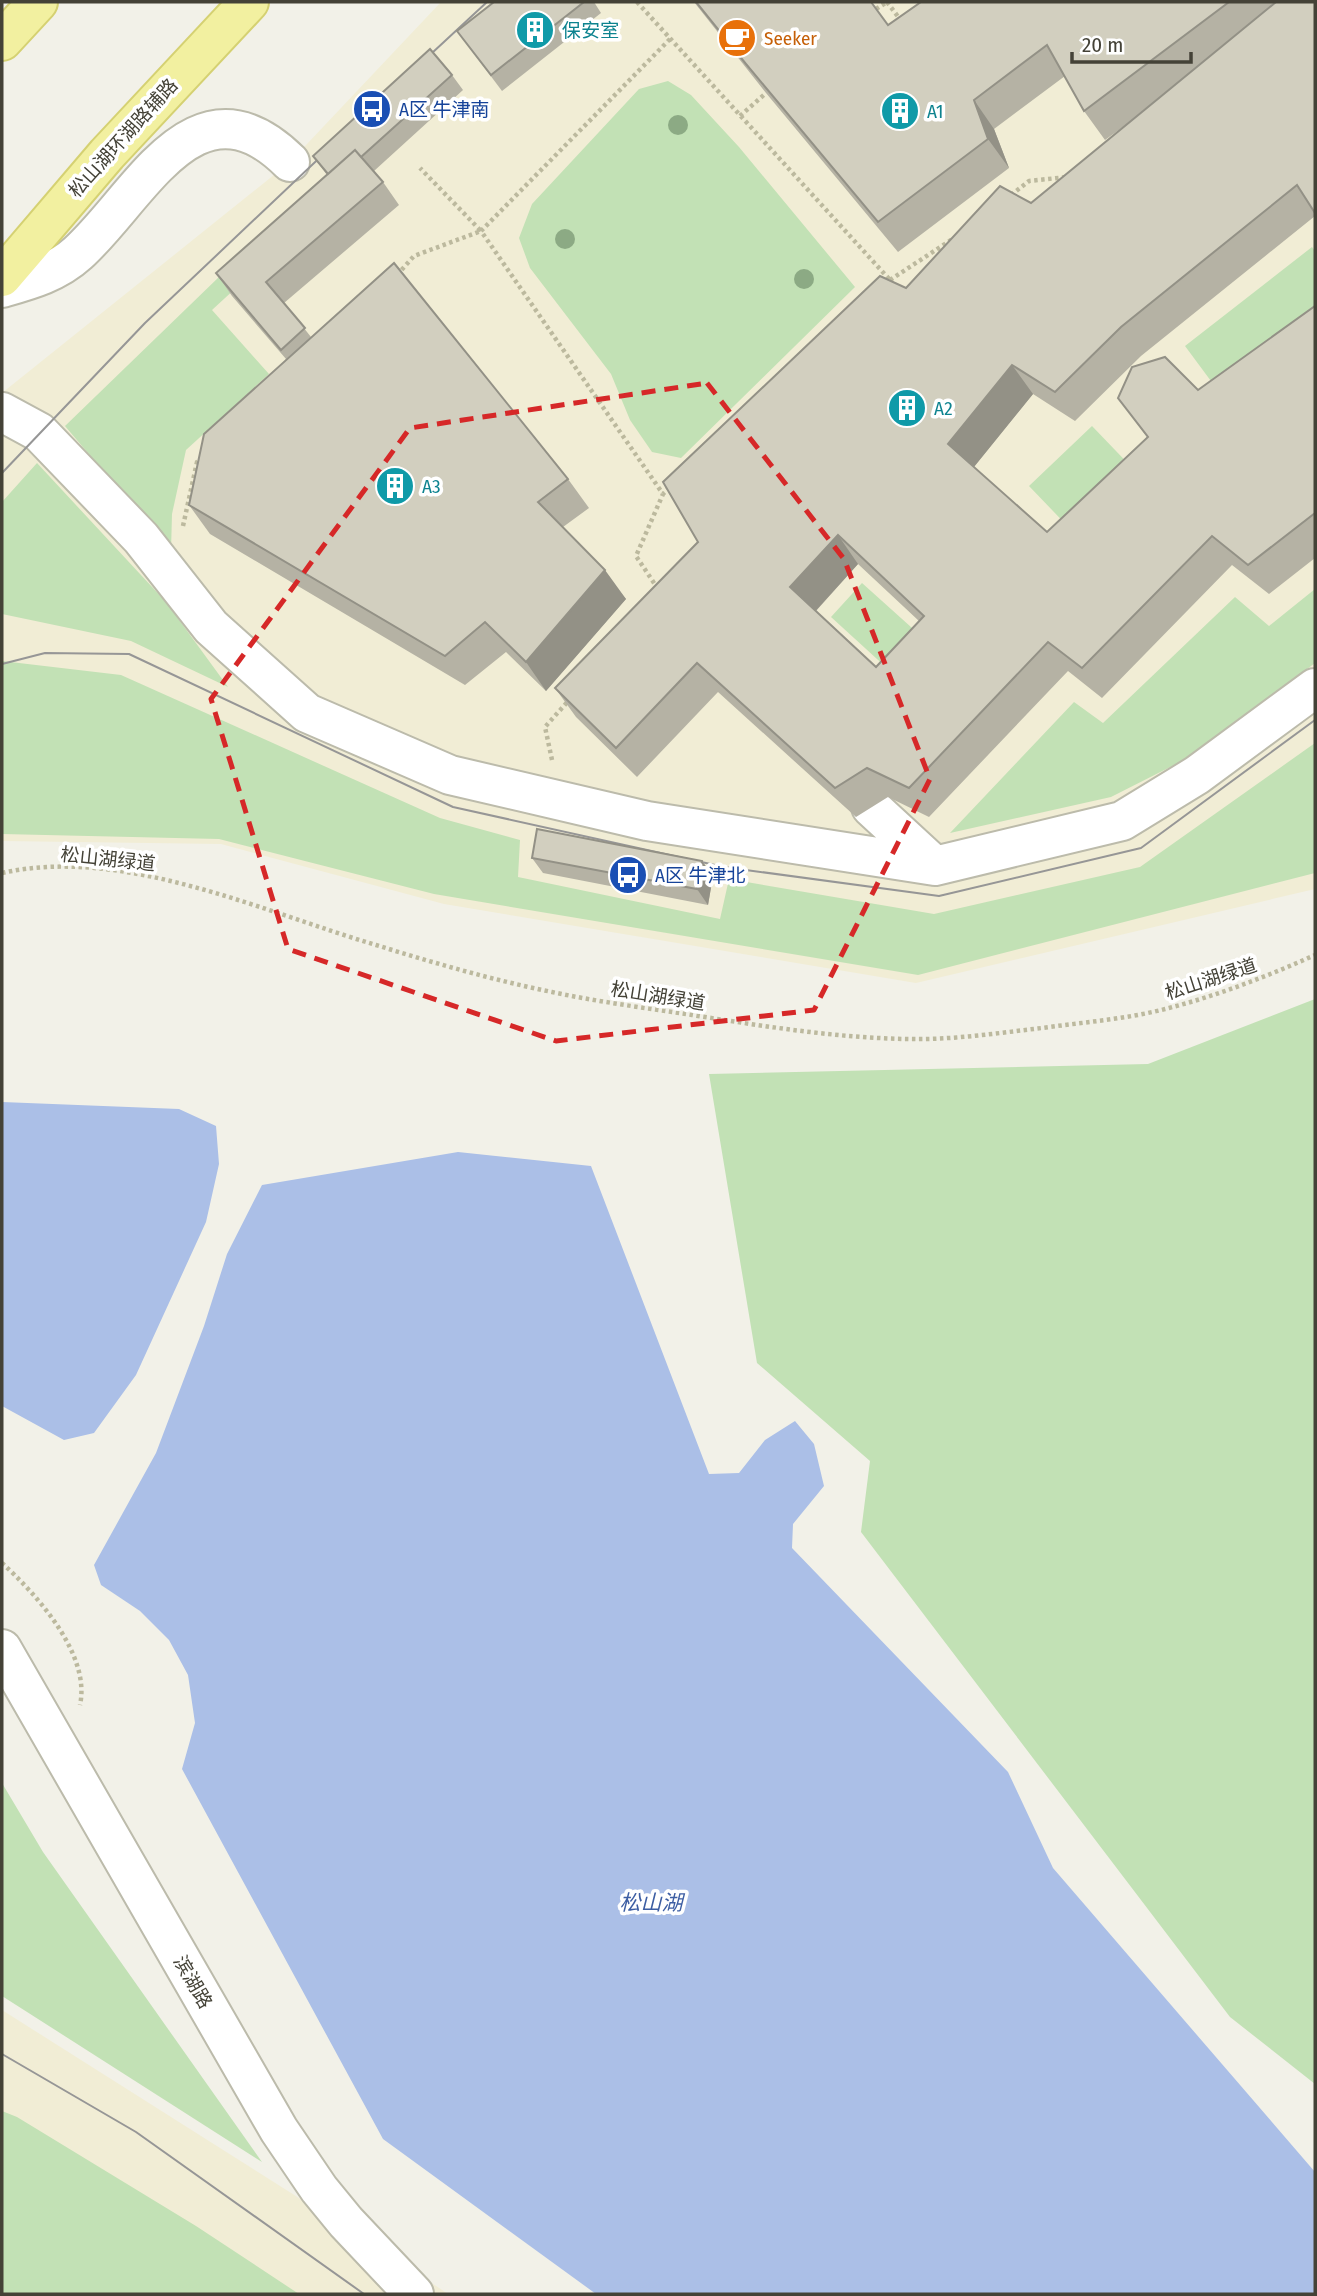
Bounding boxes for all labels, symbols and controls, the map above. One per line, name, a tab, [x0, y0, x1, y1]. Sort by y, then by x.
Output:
building icon: 保安室	[514, 9, 556, 51]
cafe icon: Seeker	[716, 17, 758, 59]
place label: 保安室	[562, 19, 619, 42]
scale bar	[1072, 21, 1191, 65]
place label: Seeker	[764, 27, 817, 50]
text: 20 m	[1082, 32, 1123, 58]
street label: 松山湖环湖路辅路	[64, 74, 182, 202]
bus stop icon: A区 牛津南	[351, 88, 393, 130]
building icon: A1	[879, 90, 921, 132]
place label: A区 牛津南	[399, 98, 489, 121]
place label: A1	[927, 100, 943, 123]
building icon: A2	[886, 387, 928, 429]
place label: A2	[934, 397, 953, 420]
building icon: A3	[374, 465, 416, 507]
place label: A3	[422, 475, 441, 498]
street label: 松山湖绿道	[60, 843, 156, 875]
bus stop icon: A区 牛津北	[607, 854, 649, 896]
place label: A区 牛津北	[655, 864, 745, 887]
street label: 松山湖绿道	[1162, 953, 1260, 1005]
street label: 松山湖绿道	[609, 977, 707, 1015]
water label: 松山湖	[620, 1890, 685, 1916]
street label: 滨湖路	[169, 1952, 217, 2012]

